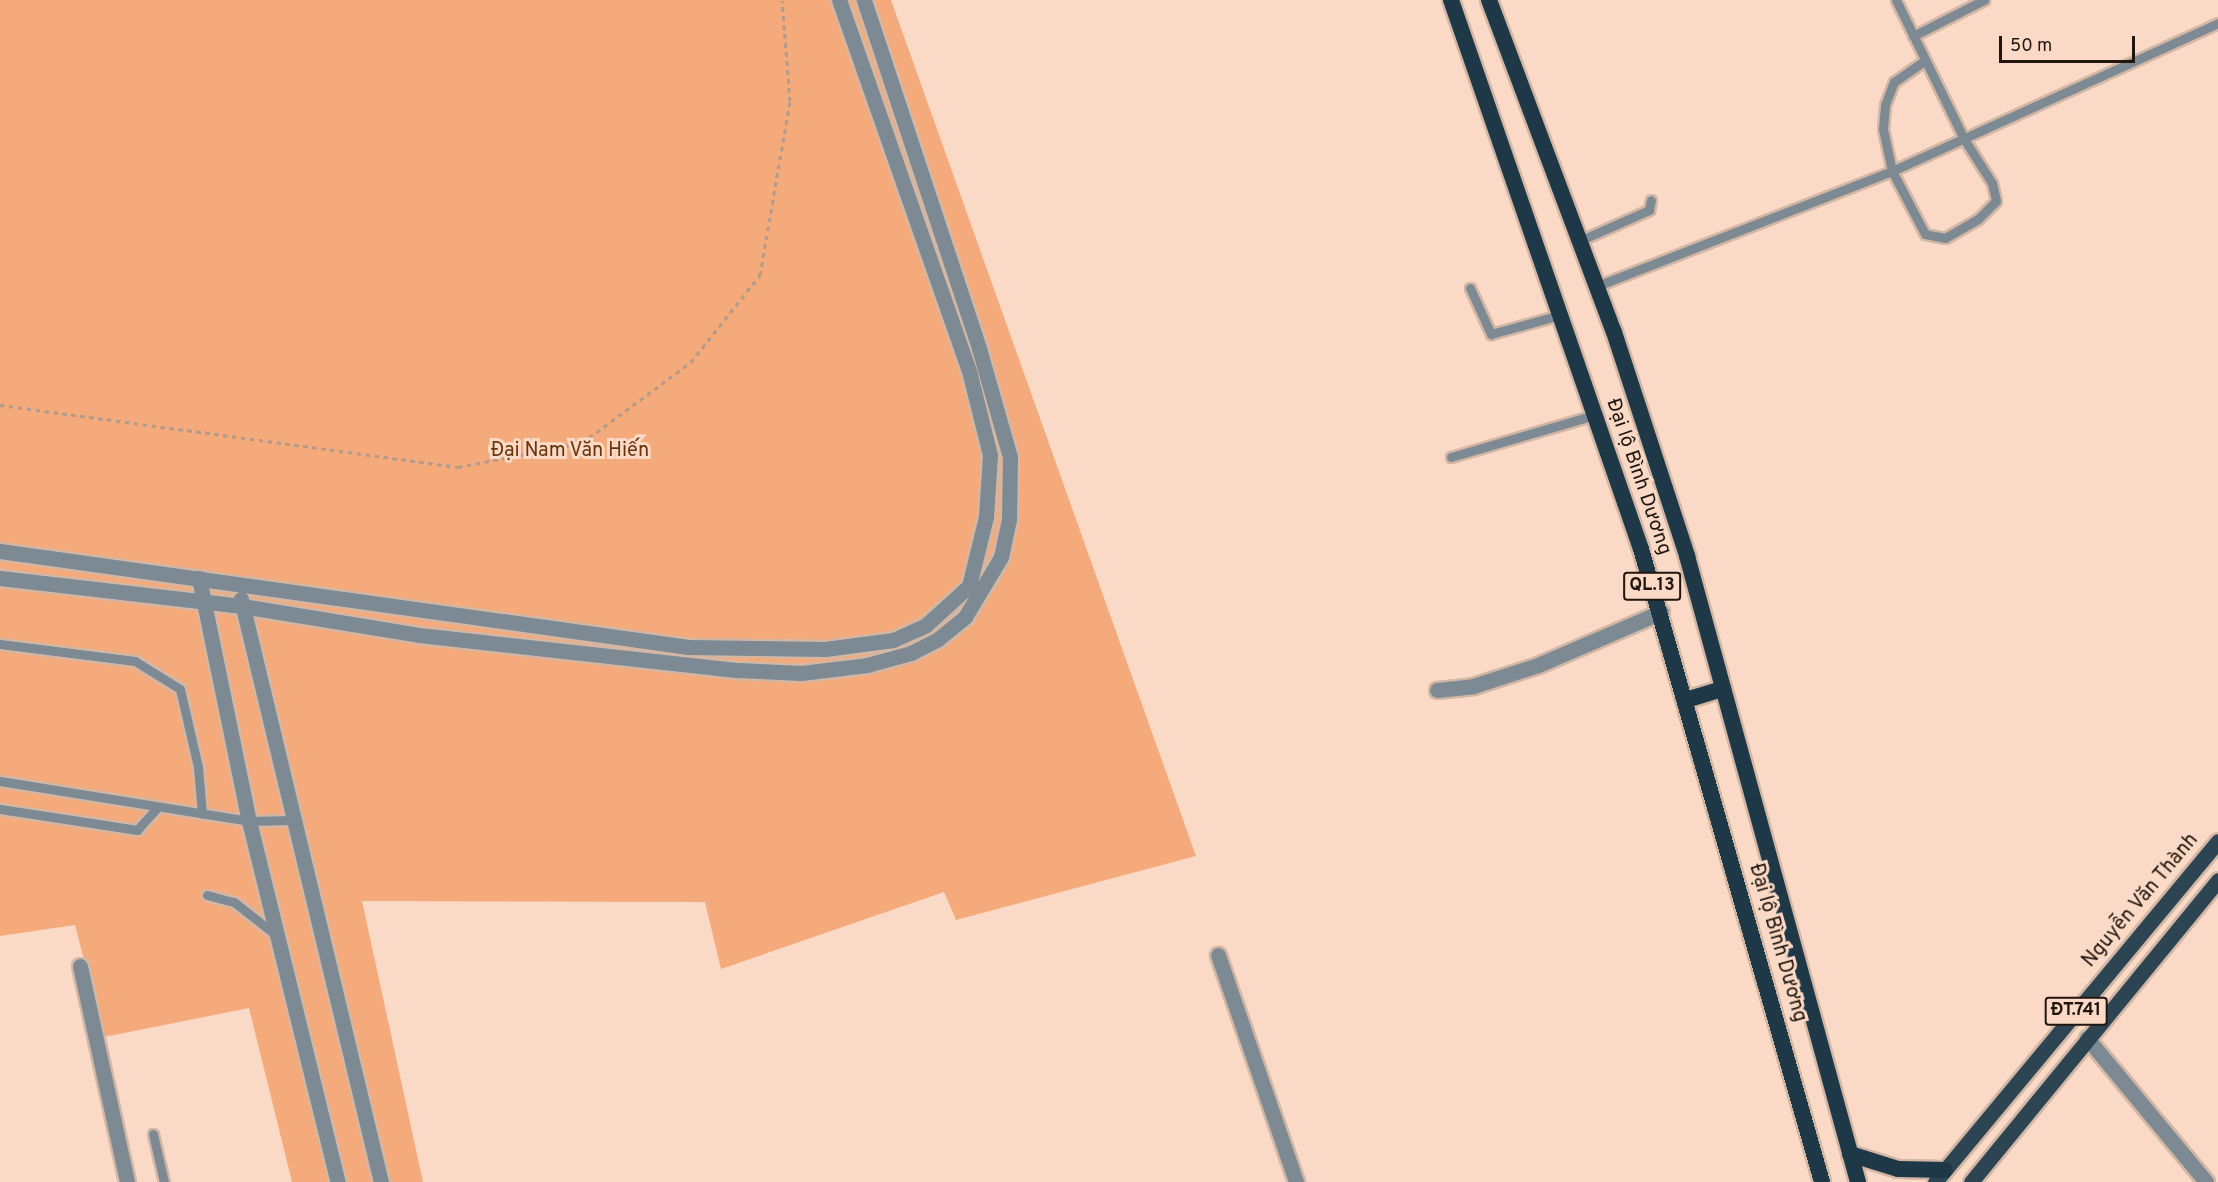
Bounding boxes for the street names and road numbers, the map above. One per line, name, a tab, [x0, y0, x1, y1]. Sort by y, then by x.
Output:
street label: Đại lộ Bình Dương	[1600, 396, 1676, 558]
road number: QL.13	[1622, 571, 1682, 601]
street label: Nguyễn Văn Thành	[2077, 828, 2205, 974]
street label: Đại lộ Bình Dương	[1743, 861, 1811, 1025]
road number: ĐT.741	[2044, 996, 2108, 1026]

